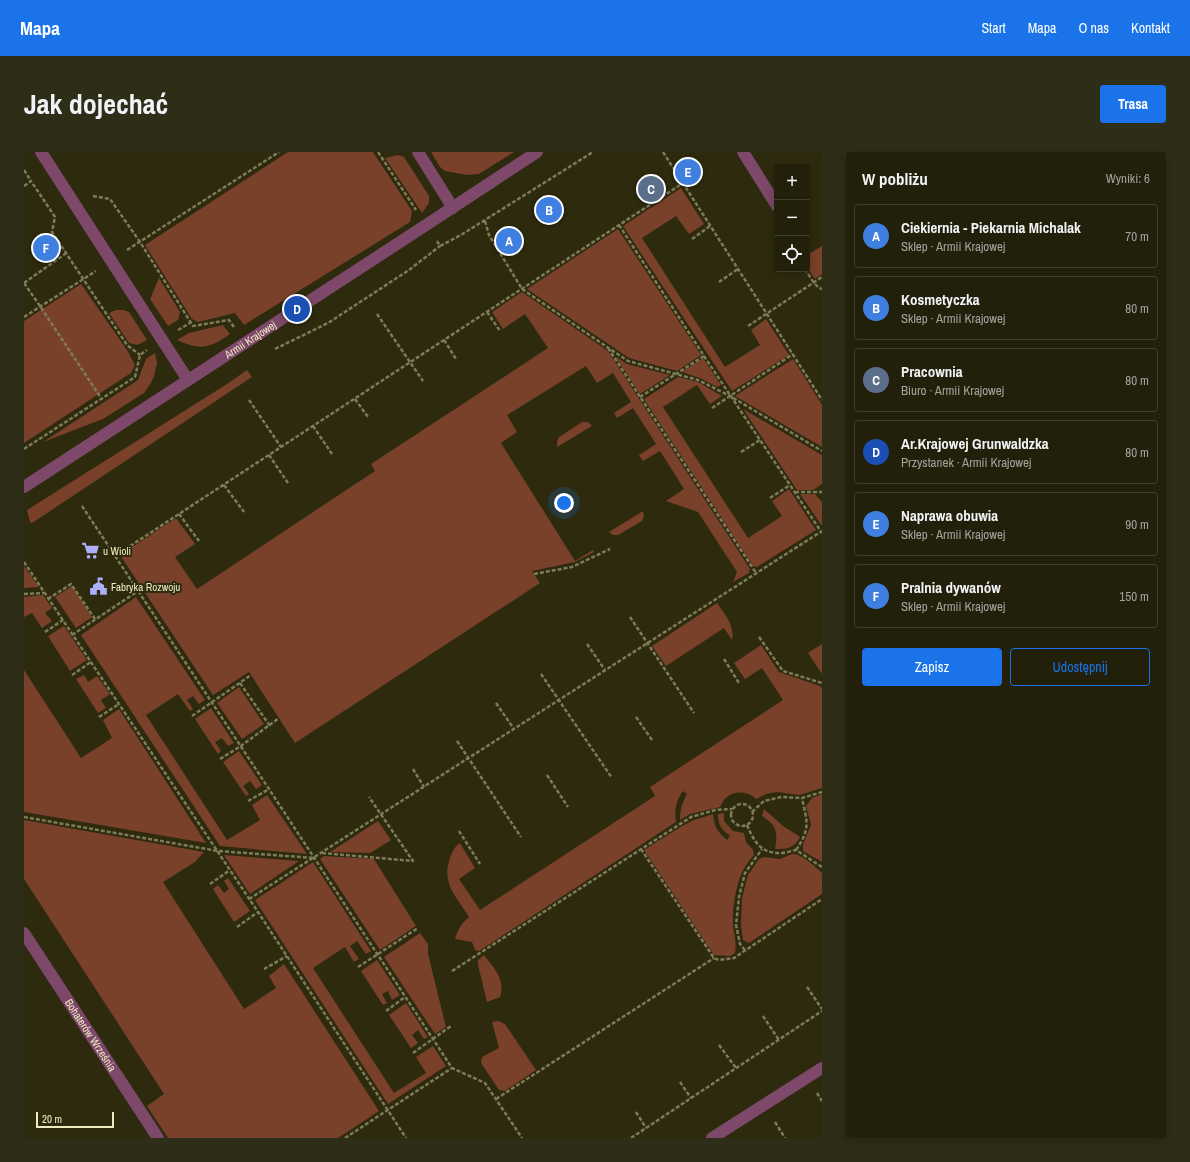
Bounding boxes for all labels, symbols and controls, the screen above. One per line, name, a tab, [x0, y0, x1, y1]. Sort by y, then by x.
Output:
text: Mapa	[20, 15, 60, 41]
text: Start	[981, 19, 1006, 37]
text: Mapa	[1028, 19, 1056, 37]
text: O nas	[1078, 19, 1109, 37]
text: Kontakt	[1131, 19, 1170, 37]
text: Jak dojechać	[24, 85, 168, 123]
button: Trasa	[1100, 85, 1166, 123]
pin: E	[675, 157, 701, 187]
map controls	[774, 164, 810, 272]
button: +	[774, 164, 810, 200]
text: W pobliżu	[862, 167, 928, 190]
text: Wyniki: 6	[1106, 170, 1150, 187]
pin: C	[638, 174, 664, 204]
pin: B	[536, 195, 562, 225]
button: −	[774, 200, 810, 236]
text: Ciekiernia - Piekarnia Michalak	[901, 217, 1081, 238]
pin: A	[496, 226, 522, 256]
text: A	[872, 228, 880, 245]
text: 70 m	[1125, 228, 1149, 245]
pin: F	[33, 233, 59, 263]
button: locate	[774, 236, 810, 272]
text: Sklep · Armii Krajowej	[901, 238, 1005, 255]
text: Kosmetyczka	[901, 289, 980, 310]
pin: D	[284, 294, 310, 324]
text: B	[872, 300, 880, 317]
text: 80 m	[1125, 300, 1149, 317]
text: Sklep · Armii Krajowej	[901, 310, 1005, 327]
street label: Armii Krajowej	[221, 318, 279, 362]
text: Pracownia	[901, 361, 963, 382]
text: C	[872, 372, 880, 389]
text: 80 m	[1125, 372, 1149, 389]
text: Biuro · Armii Krajowej	[901, 382, 1004, 399]
text: Ar.Krajowej Grunwaldzka	[901, 433, 1049, 454]
text: D	[872, 444, 880, 461]
text: 80 m	[1125, 444, 1149, 461]
text: Przystanek · Armii Krajowej	[901, 454, 1031, 471]
your location	[554, 493, 574, 513]
text: Naprawa obuwia	[901, 505, 998, 526]
text: E	[872, 516, 880, 533]
text: 90 m	[1125, 516, 1149, 533]
text: Sklep · Armii Krajowej	[901, 526, 1005, 543]
supermarket icon: u Wioli	[80, 541, 100, 561]
place label: u Wioli	[103, 544, 131, 558]
public building icon: Fabryka Rozwoju	[88, 577, 108, 597]
text: Pralnia dywanów	[901, 577, 1001, 598]
place label: Fabryka Rozwoju	[111, 580, 180, 594]
text: F	[873, 588, 879, 605]
text: 150 m	[1119, 588, 1149, 605]
text: Sklep · Armii Krajowej	[901, 598, 1005, 615]
button: Zapisz	[862, 648, 1002, 686]
button: Udostępnij	[1010, 648, 1150, 686]
street label: Bohaterów Września	[62, 996, 120, 1074]
scale bar	[36, 1110, 114, 1129]
text: 20 m	[42, 1112, 62, 1126]

